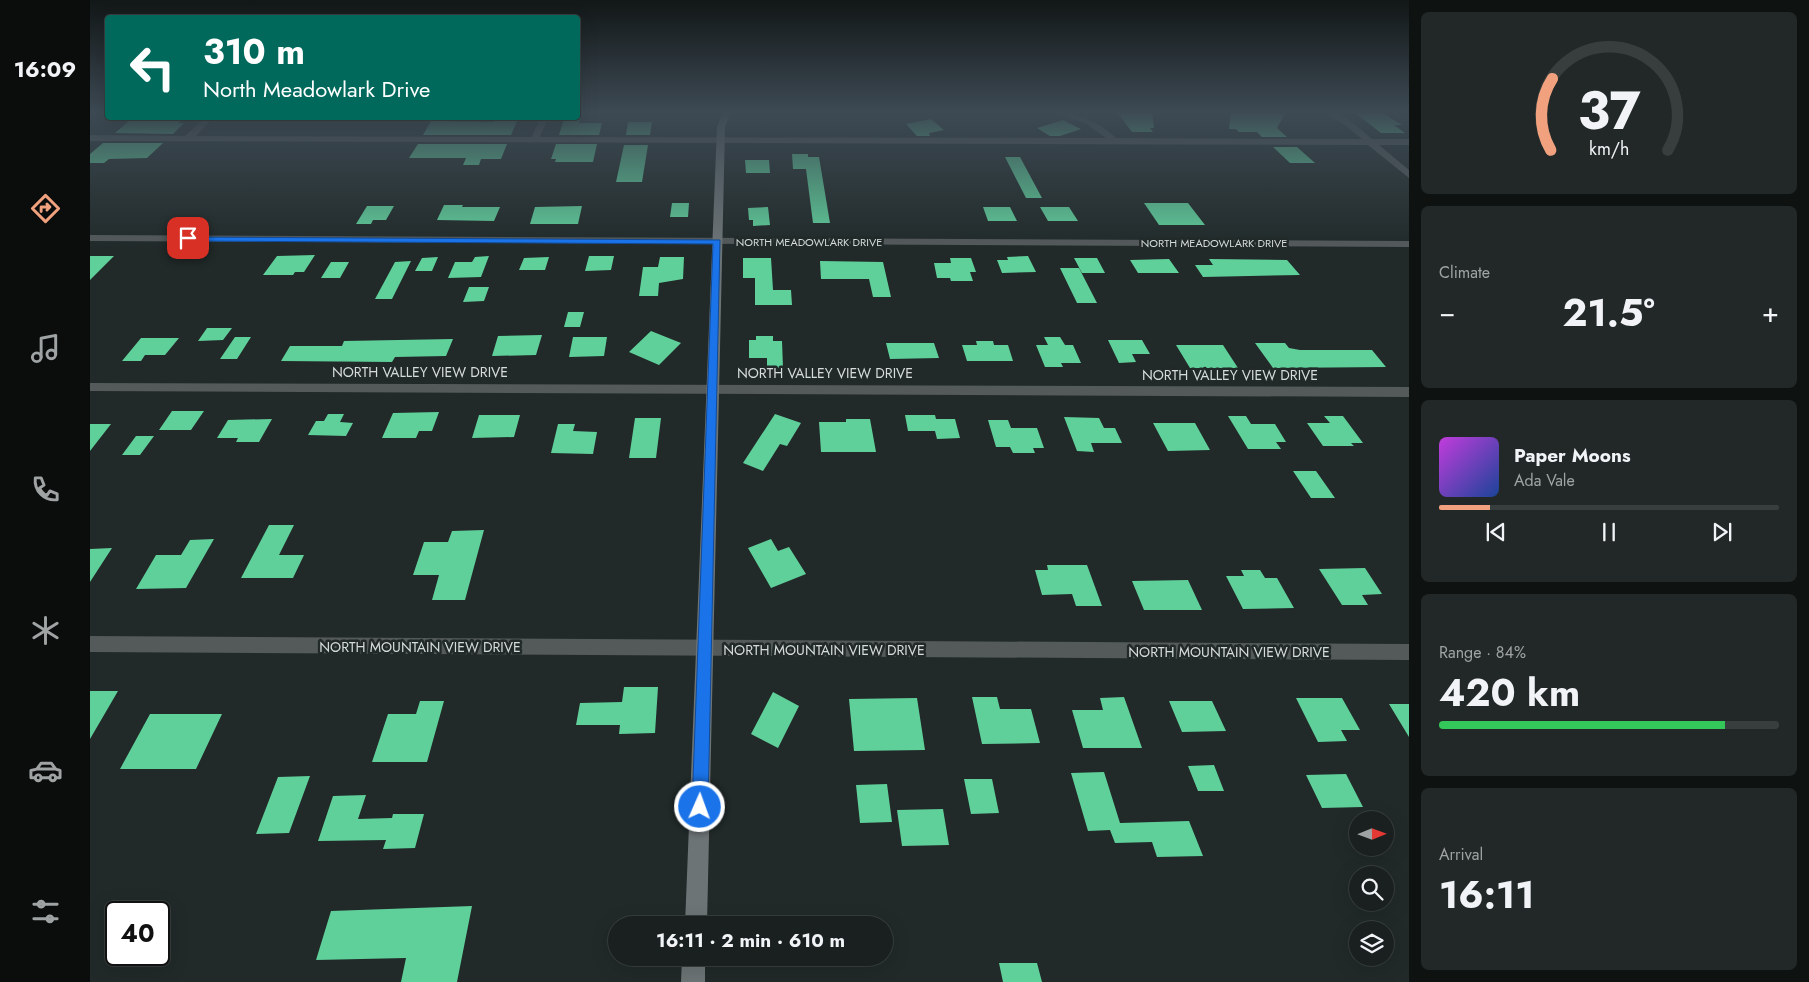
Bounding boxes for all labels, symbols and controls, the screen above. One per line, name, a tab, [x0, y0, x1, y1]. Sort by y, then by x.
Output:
text: 310 m	[203, 27, 305, 77]
icon: left	[120, 35, 185, 100]
text: 16:09	[14, 53, 76, 85]
text: North Meadowlark Drive	[203, 73, 430, 105]
text: 37	[1578, 73, 1641, 149]
text: km/h	[1589, 136, 1629, 162]
icon: directions	[28, 191, 63, 226]
pin	[167, 217, 209, 259]
icon: arrive	[174, 224, 202, 252]
street label: NORTH MEADOWLARK DRIVE	[736, 234, 882, 250]
street label: NORTH MEADOWLARK DRIVE	[1141, 235, 1287, 251]
text: Climate	[1439, 261, 1490, 284]
text: 21.5°	[1562, 285, 1655, 340]
text: −	[1439, 292, 1456, 333]
text: +	[1762, 292, 1779, 333]
icon: music	[28, 331, 63, 366]
street label: NORTH VALLEY VIEW DRIVE	[332, 362, 508, 382]
street label: NORTH VALLEY VIEW DRIVE	[737, 363, 913, 383]
street label: NORTH VALLEY VIEW DRIVE	[1142, 365, 1318, 385]
text: Paper Moons	[1514, 442, 1631, 469]
text: Ada Vale	[1514, 469, 1575, 492]
icon: phone	[28, 472, 63, 507]
icon: previous	[1482, 518, 1510, 546]
icon: pause	[1595, 518, 1623, 546]
icon: next	[1708, 518, 1736, 546]
icon: climate	[28, 613, 63, 648]
street label: NORTH MOUNTAIN VIEW DRIVE	[319, 637, 521, 657]
street label: NORTH MOUNTAIN VIEW DRIVE	[723, 640, 925, 660]
text: Range · 84%	[1439, 641, 1526, 664]
street label: NORTH MOUNTAIN VIEW DRIVE	[1128, 642, 1330, 662]
text: 420 km	[1439, 665, 1580, 720]
icon: car	[28, 753, 63, 788]
position arrow	[673, 780, 725, 832]
north arrow	[1349, 811, 1394, 856]
map controls	[1349, 811, 1394, 966]
text: Arrival	[1439, 843, 1483, 866]
button: search	[1349, 866, 1394, 911]
text: 16:11	[1439, 867, 1535, 922]
icon: filters	[28, 894, 63, 929]
speed limit sign: 40	[105, 901, 170, 966]
button: layers	[1349, 921, 1394, 966]
text: 16:11 · 2 min · 610 m	[656, 927, 845, 954]

